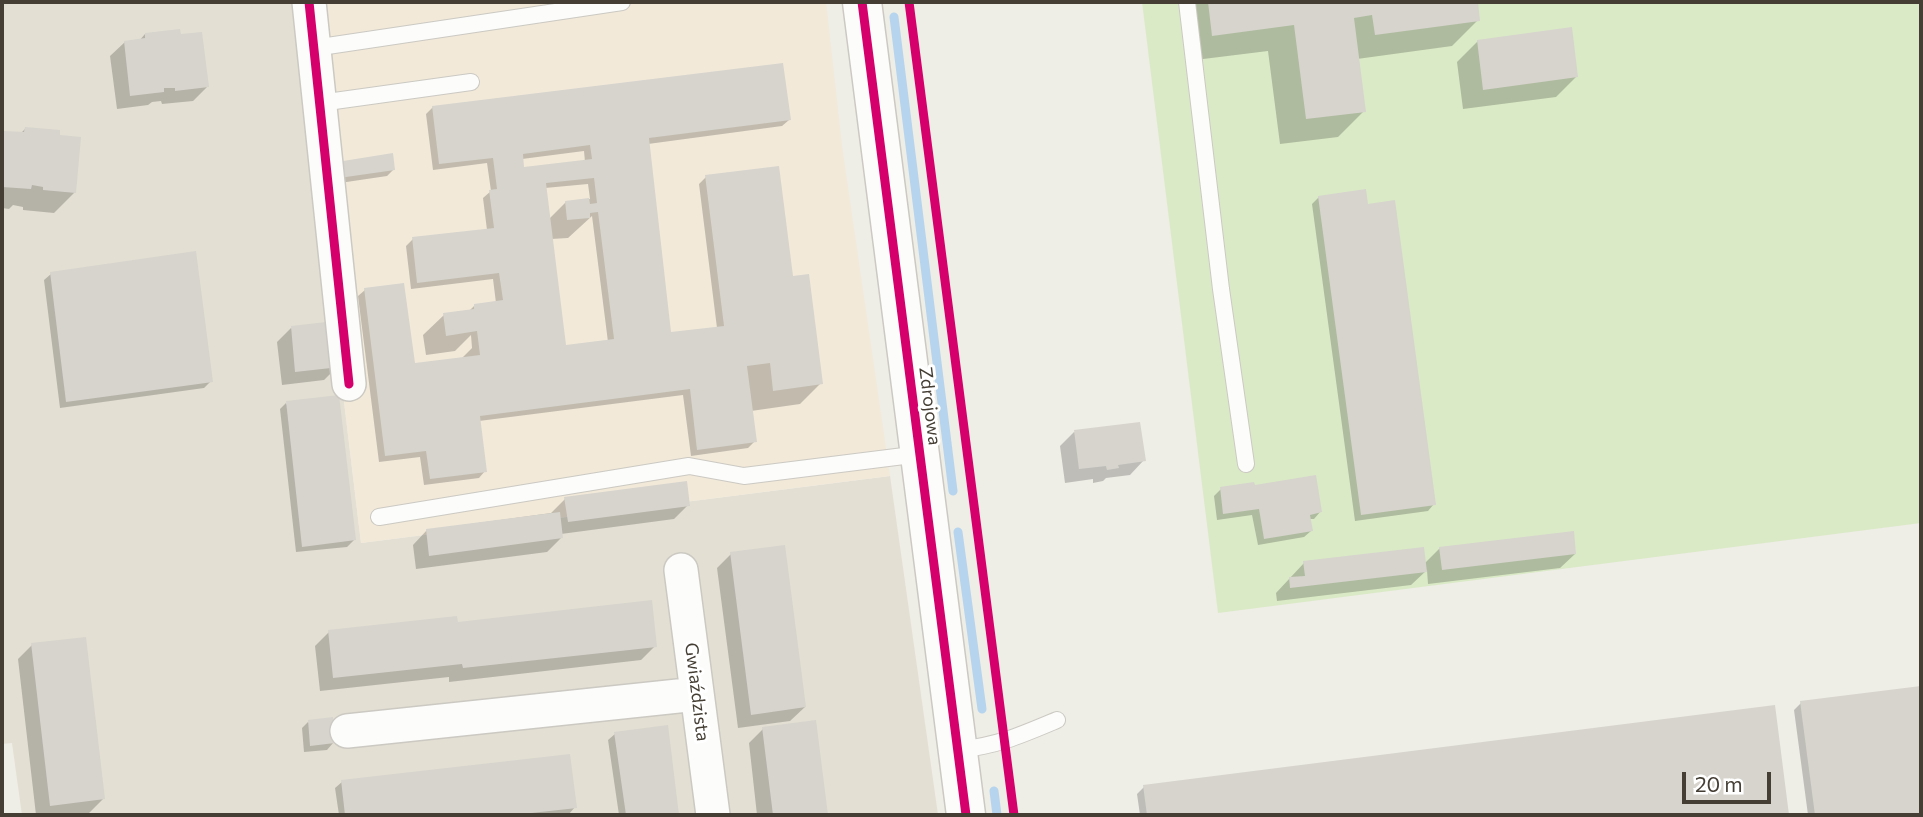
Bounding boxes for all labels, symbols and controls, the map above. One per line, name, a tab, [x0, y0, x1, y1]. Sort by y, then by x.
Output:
street label: Zdrojowa	[914, 366, 946, 446]
street label: Gwiaździsta	[680, 642, 714, 742]
scale bar	[1685, 758, 1774, 802]
text: 20 m	[1695, 771, 1743, 796]

